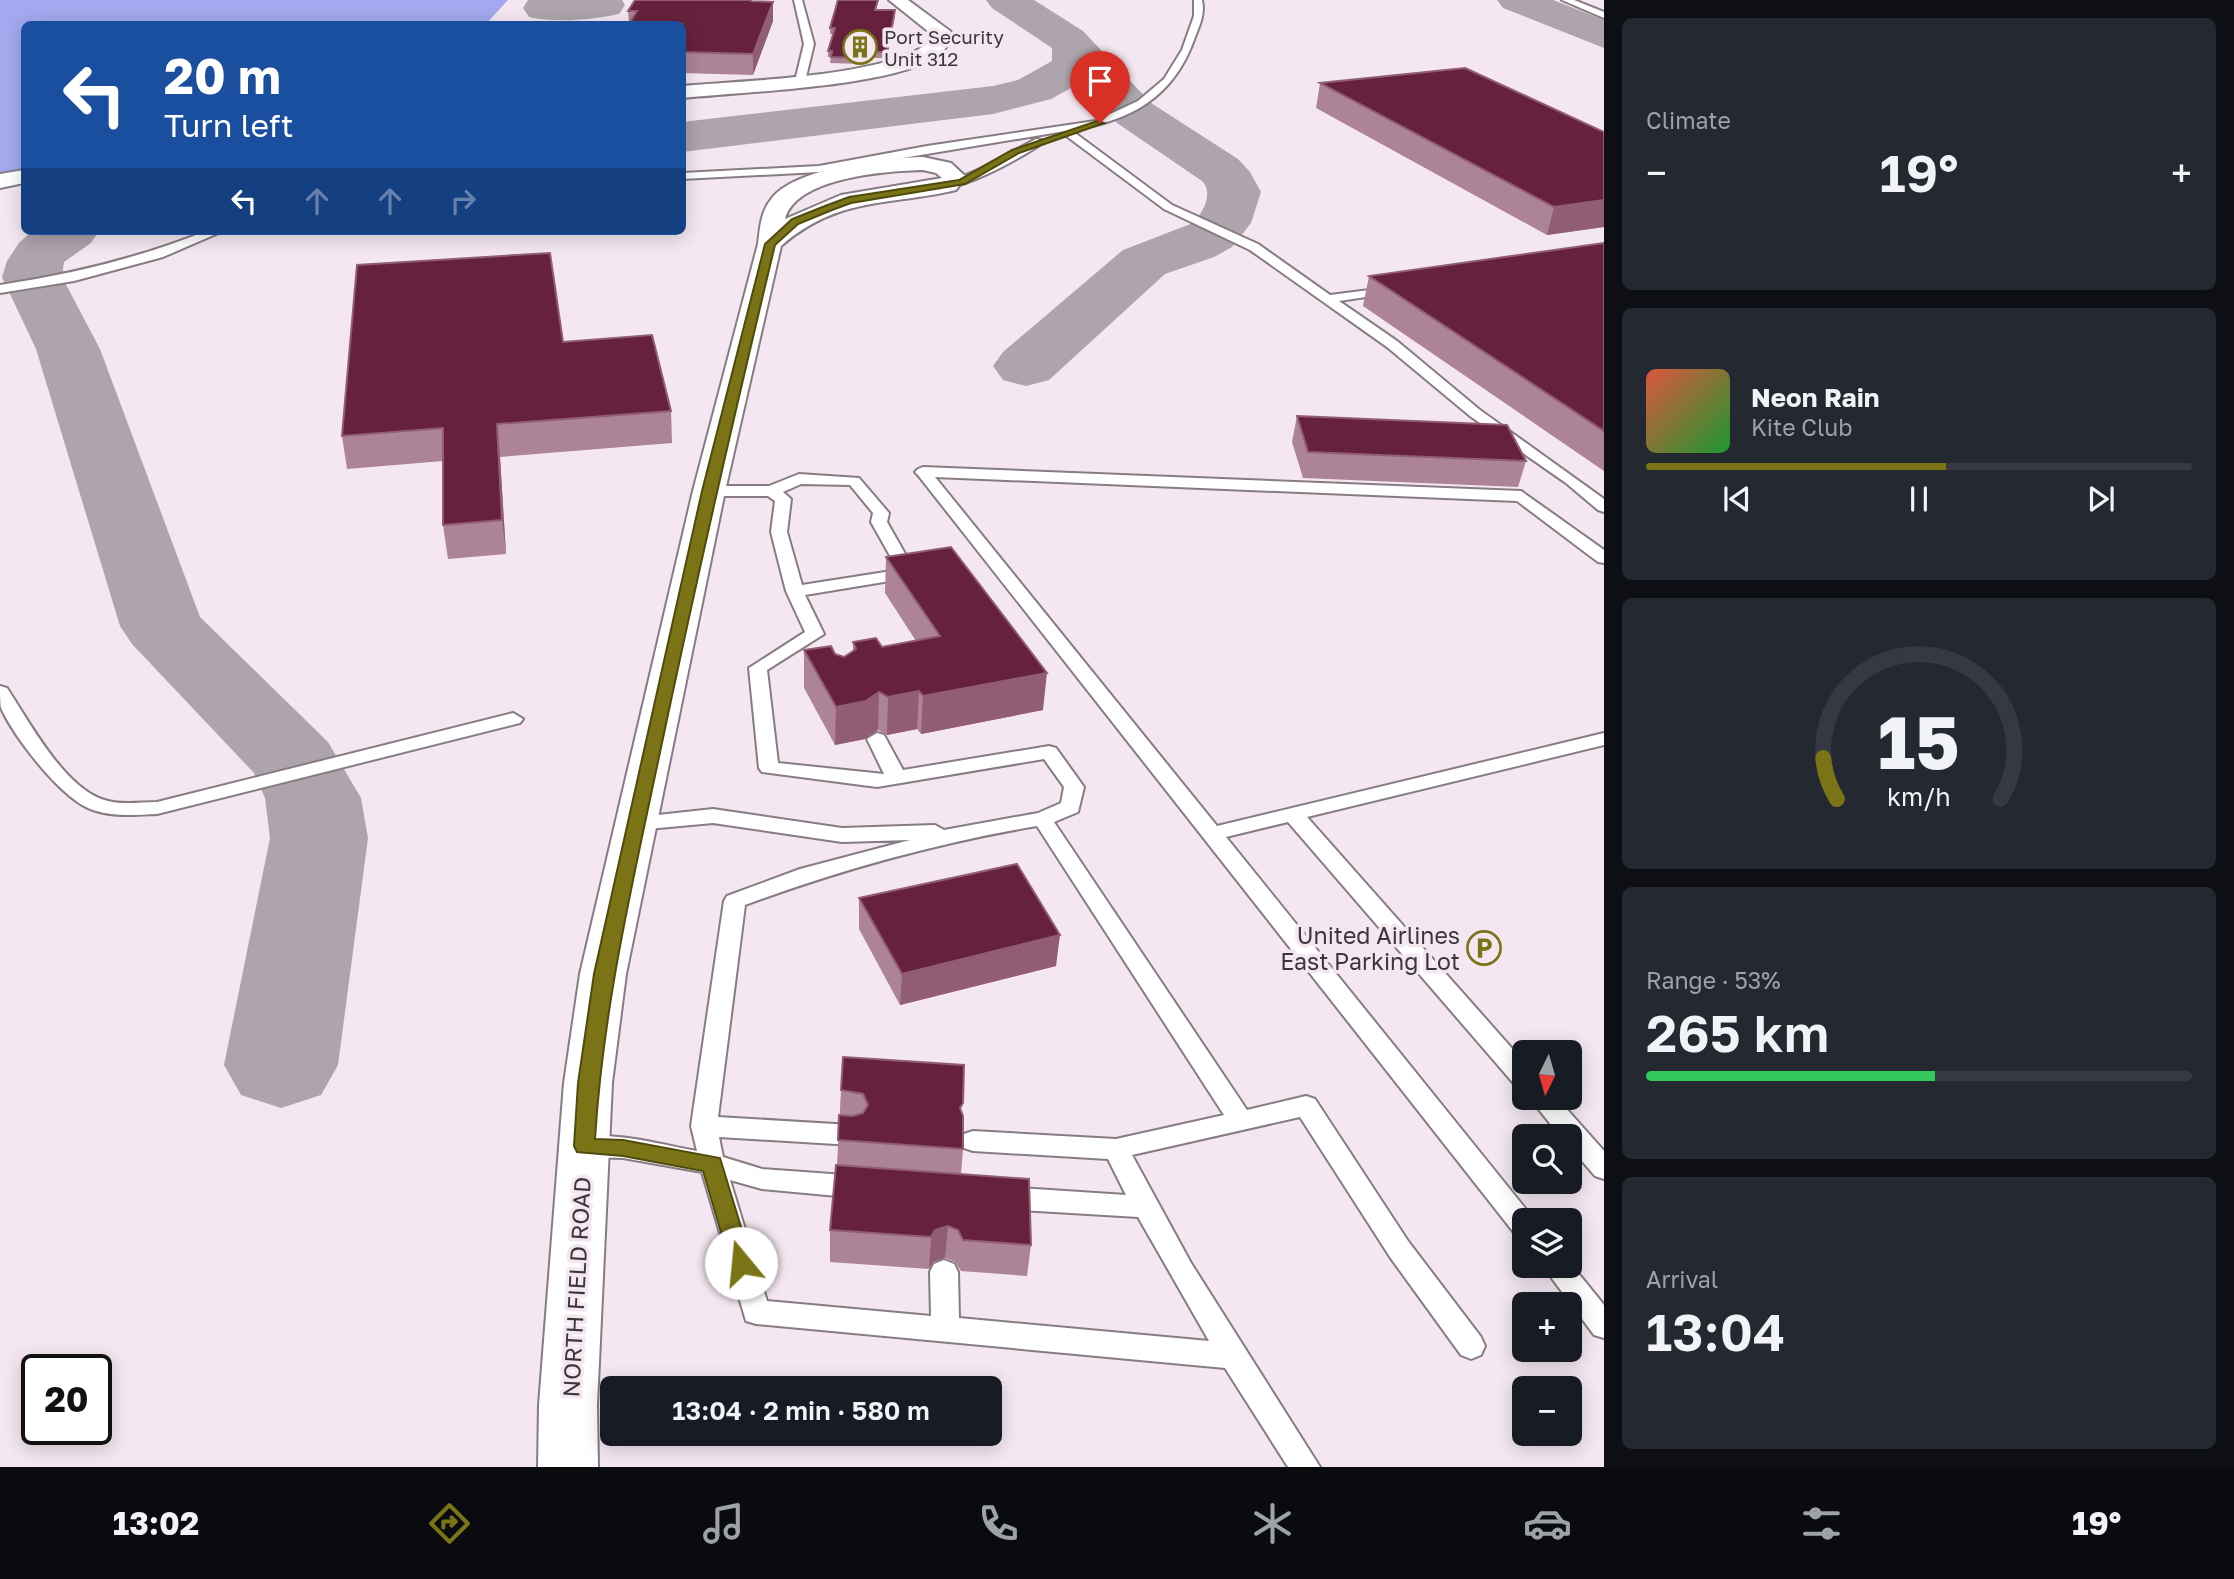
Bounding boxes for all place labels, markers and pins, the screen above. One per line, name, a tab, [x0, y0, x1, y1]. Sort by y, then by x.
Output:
place label: Port Security Unit 312	[884, 25, 1004, 70]
building icon: Port Security Unit 312	[841, 28, 879, 66]
pin	[1070, 51, 1130, 123]
place label: United Airlines East Parking Lot	[1280, 921, 1460, 975]
parking icon: United Airlines East Parking Lot	[1465, 929, 1503, 967]

